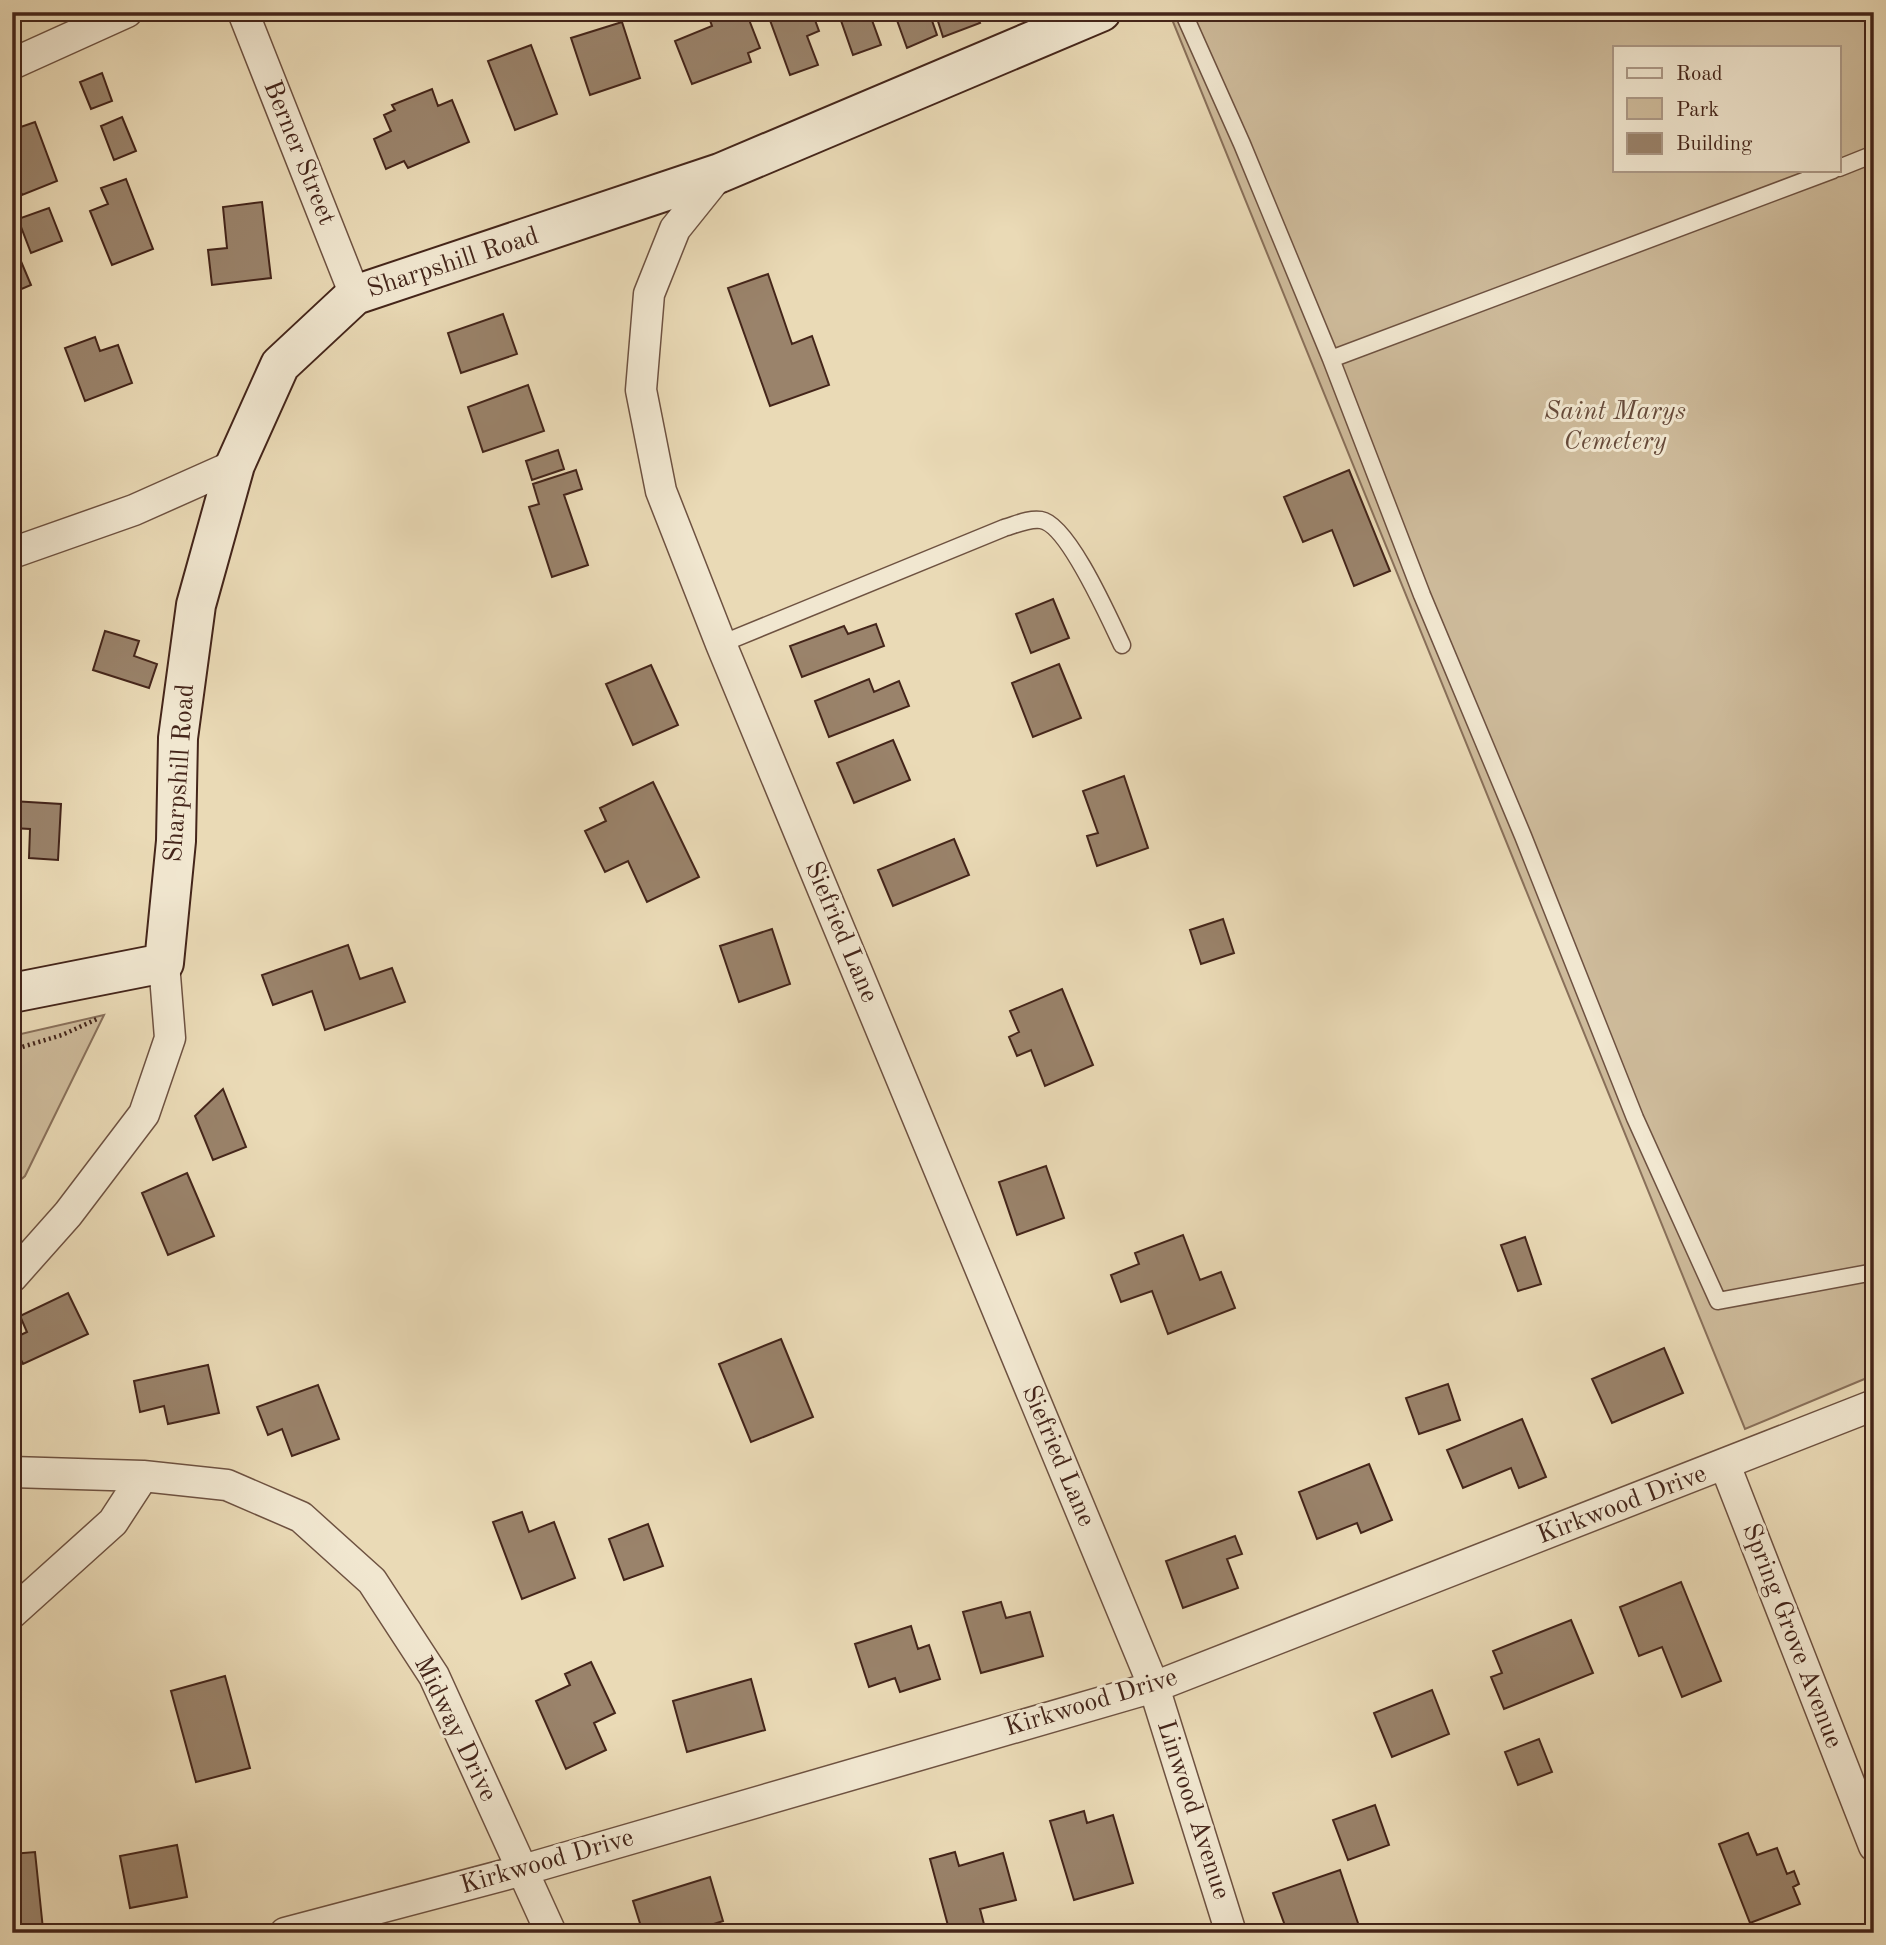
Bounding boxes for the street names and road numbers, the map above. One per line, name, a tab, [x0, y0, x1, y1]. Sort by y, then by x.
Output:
street label: Berner Street	[258, 77, 340, 229]
street label: Sharpshill Road	[364, 223, 542, 303]
street label: Sharpshill Road	[161, 683, 199, 863]
street label: Siefried Lane	[800, 858, 882, 1006]
street label: Siefried Lane	[1017, 1382, 1099, 1530]
street label: Kirkwood Drive	[1534, 1461, 1710, 1549]
street label: Spring Grove Avenue	[1737, 1520, 1847, 1752]
street label: Midway Drive	[409, 1652, 501, 1806]
street label: Kirkwood Drive	[1002, 1664, 1180, 1742]
street label: Linwood Avenue	[1152, 1717, 1234, 1903]
street label: Kirkwood Drive	[457, 1825, 637, 1899]

